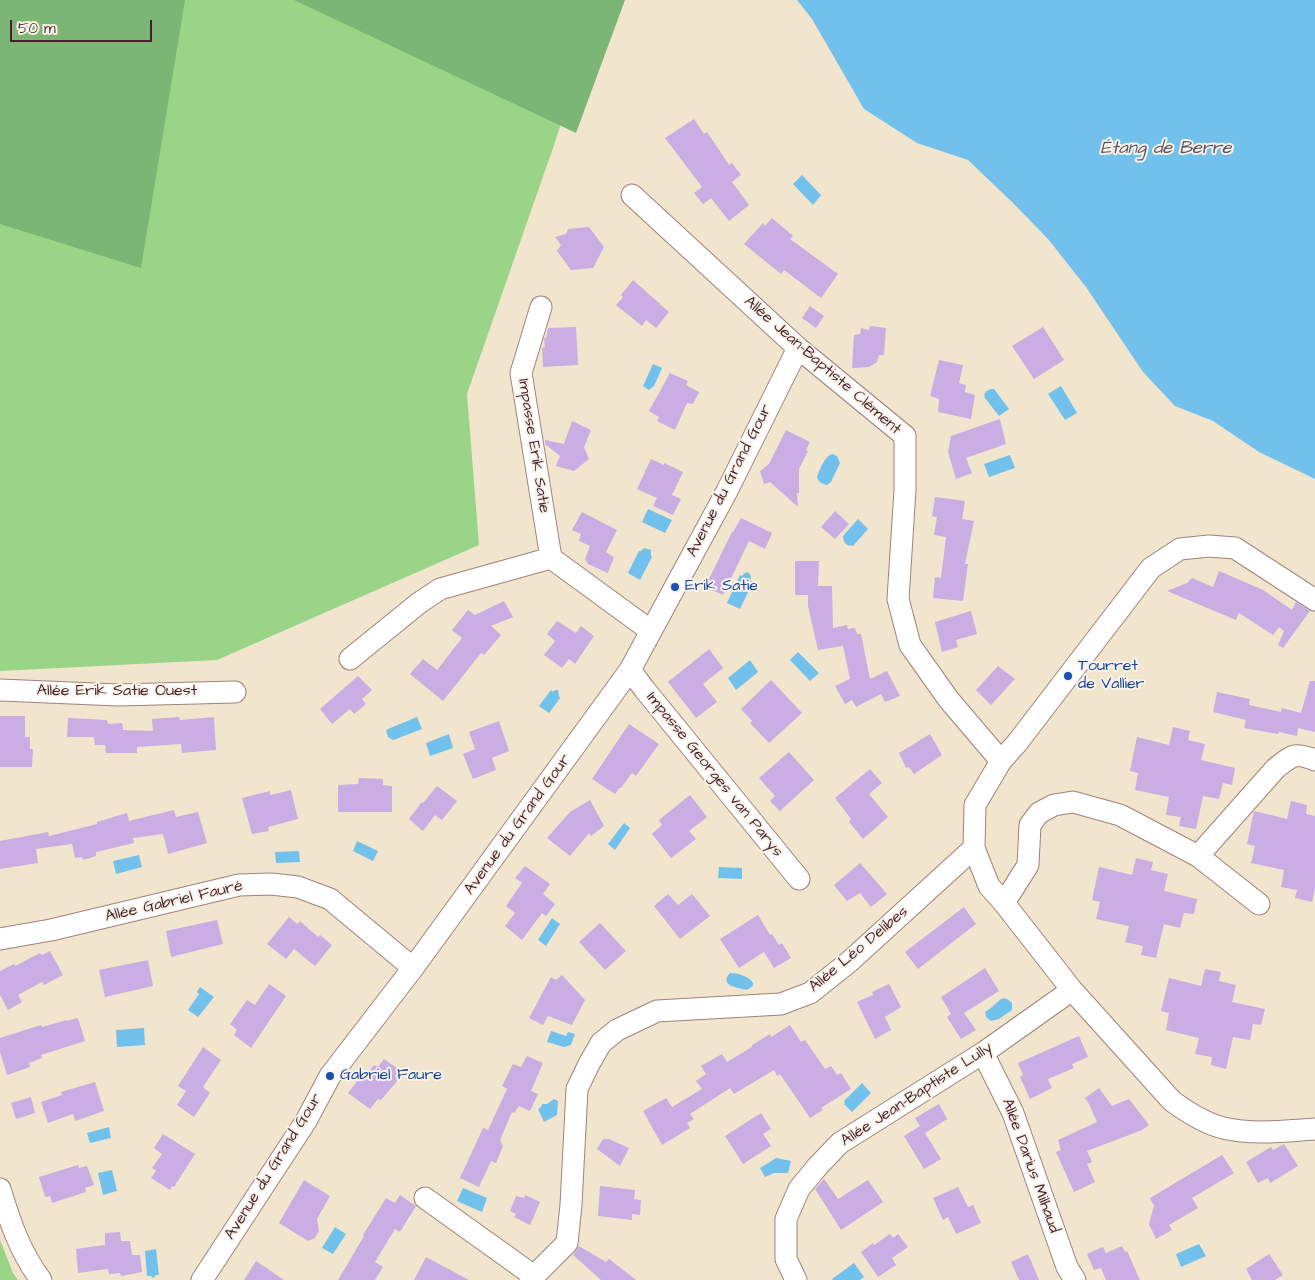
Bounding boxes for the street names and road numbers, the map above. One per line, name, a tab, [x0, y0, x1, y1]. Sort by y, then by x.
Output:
street label: Allée Jean-Baptiste Clément	[739, 292, 905, 440]
street label: Impasse Erik Satie	[513, 377, 553, 515]
street label: Avenue du Grand Gour	[683, 401, 777, 561]
street label: Allée Erik Satie Ouest	[37, 682, 197, 702]
street label: Impasse Georges van Parys	[641, 689, 787, 861]
street label: Avenue du Grand Gour	[461, 751, 575, 899]
street label: Allée Gabriel Fauré	[103, 877, 245, 927]
street label: Allée Léo Delibes	[805, 903, 913, 997]
street label: Allée Jean-Baptiste Lully	[837, 1039, 997, 1151]
street label: Avenue du Grand Gour	[221, 1090, 327, 1244]
street label: Allée Darius Milhaud	[997, 1096, 1063, 1236]

